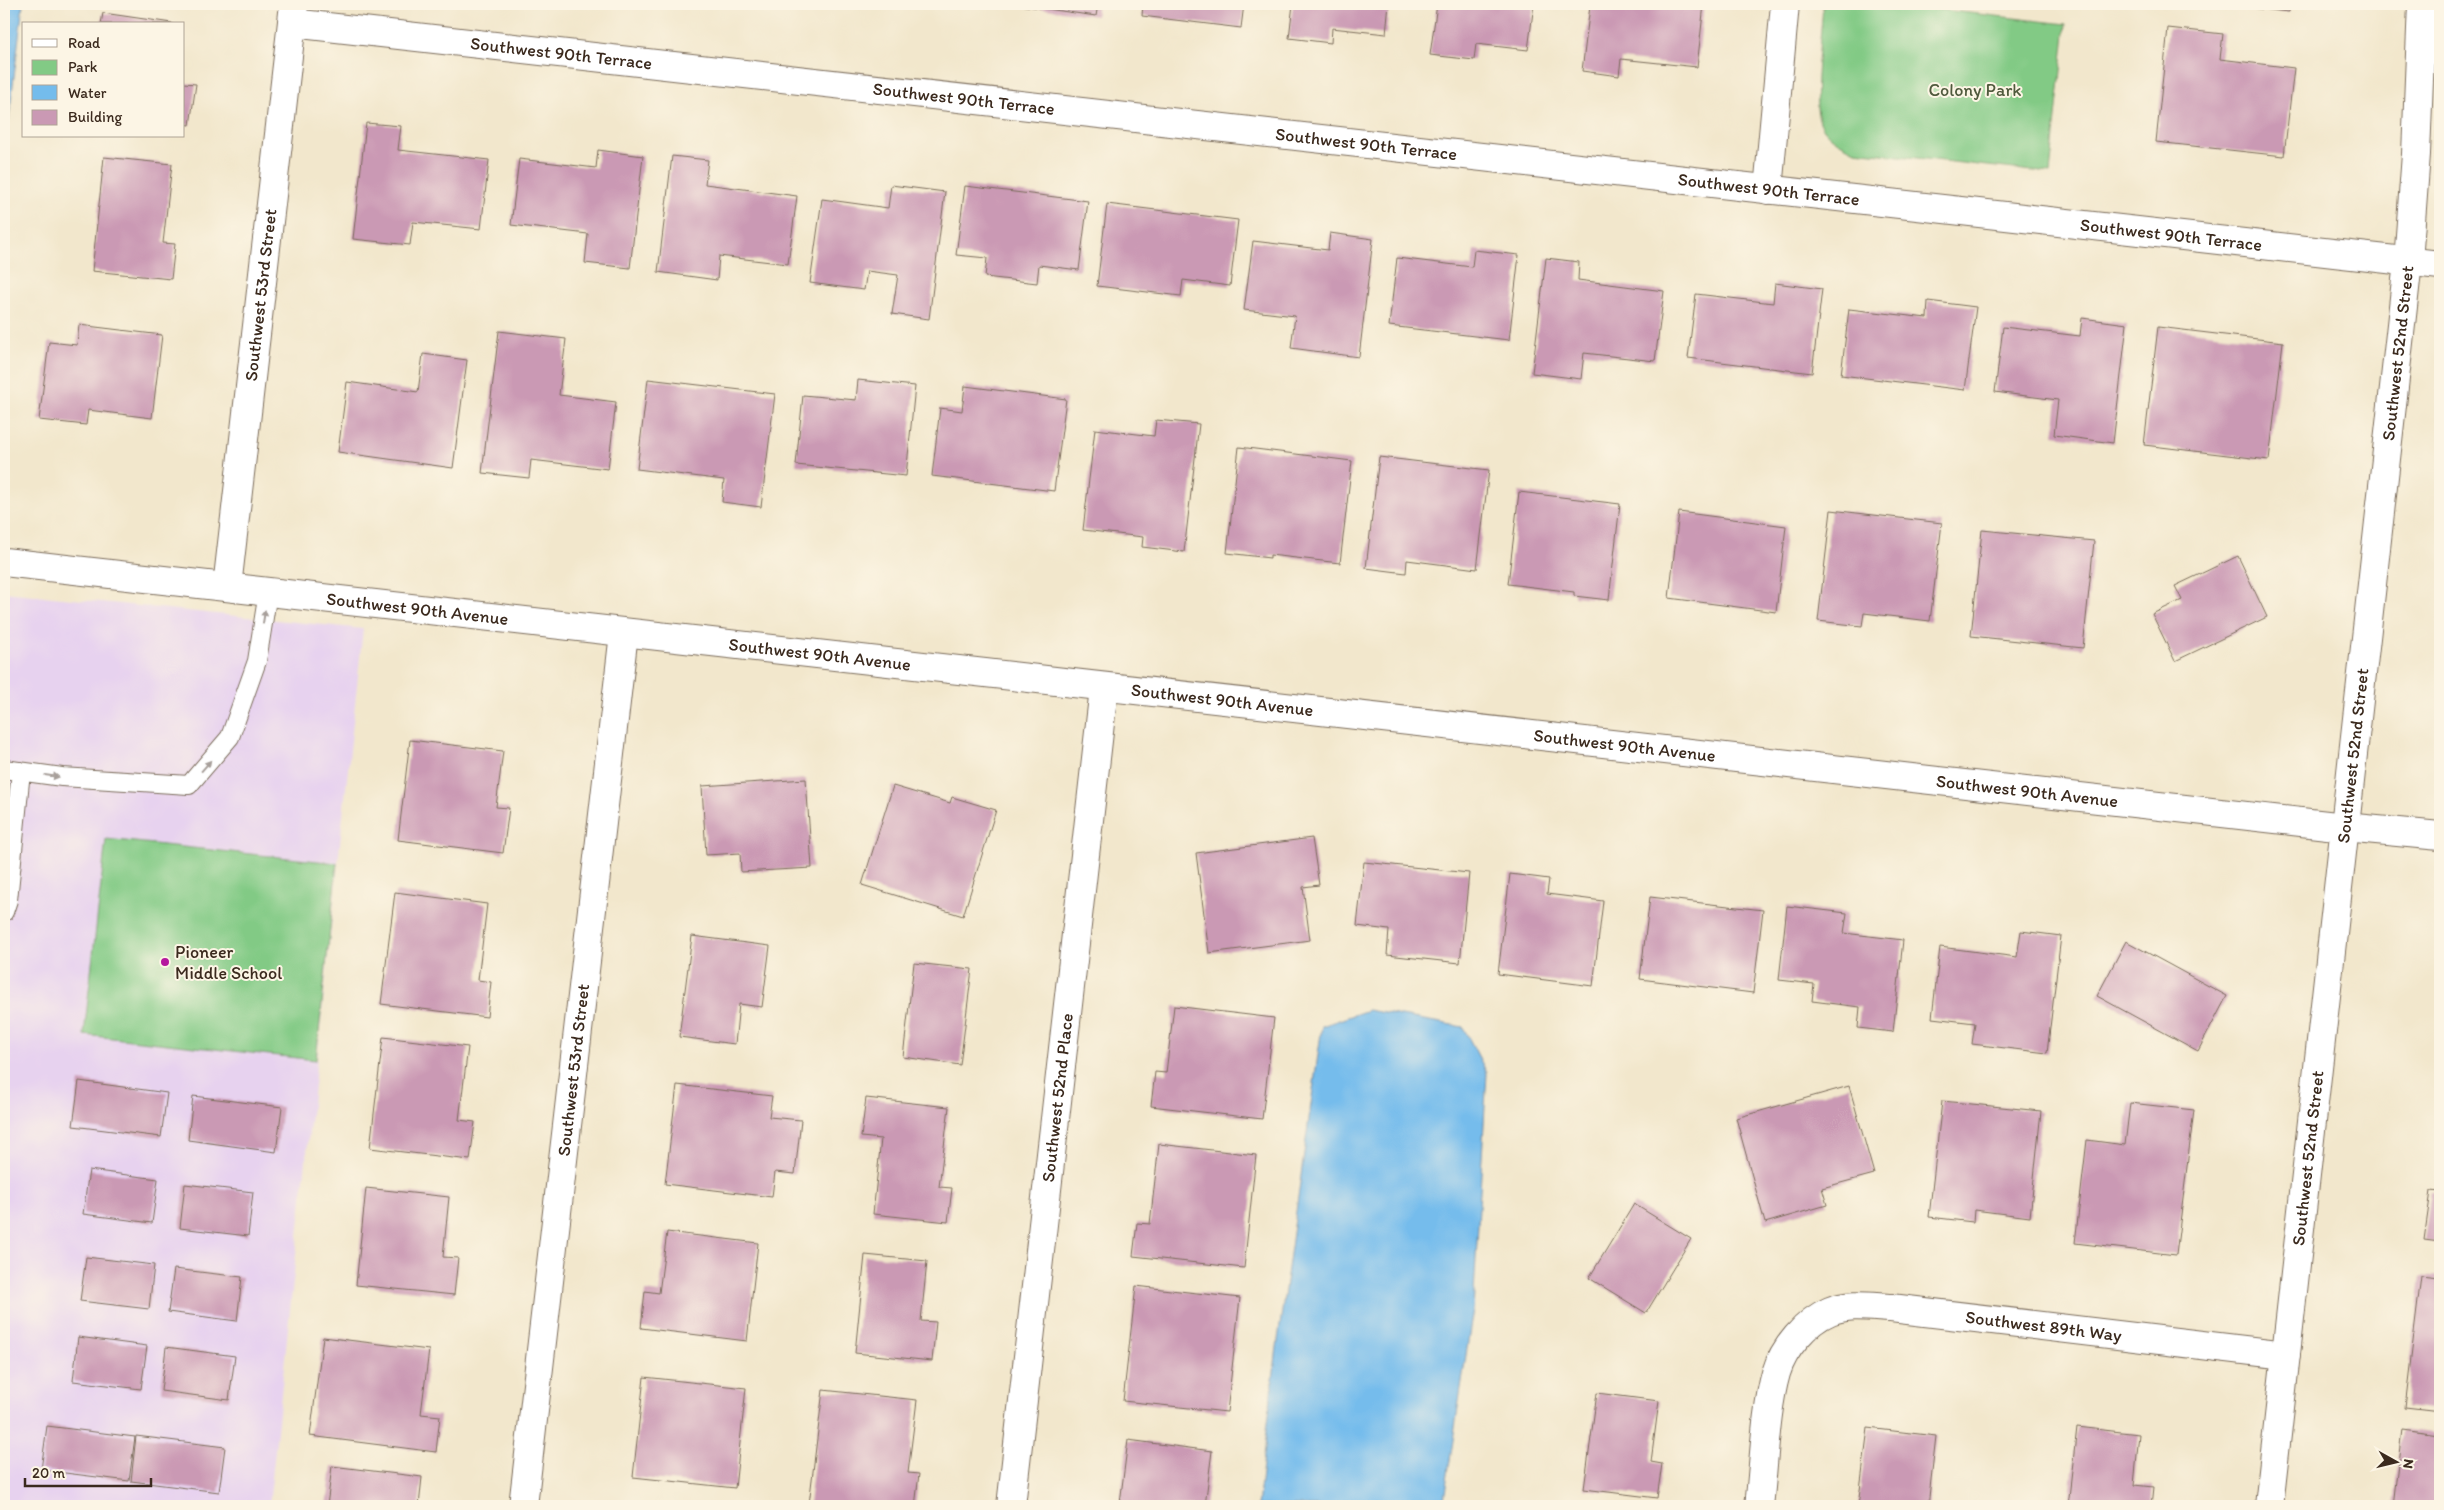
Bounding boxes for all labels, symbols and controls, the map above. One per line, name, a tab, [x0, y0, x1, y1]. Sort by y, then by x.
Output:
legend	[22, 22, 185, 138]
street label: Southwest 90th Terrace	[469, 32, 653, 75]
text: Road	[68, 34, 101, 52]
text: Park	[68, 58, 98, 76]
street label: Southwest 90th Terrace	[872, 78, 1056, 120]
park label: Colony Park	[1928, 79, 2022, 101]
text: Water	[68, 84, 107, 102]
text: Building	[68, 108, 122, 126]
street label: Southwest 90th Terrace	[1274, 123, 1458, 165]
street label: Southwest 90th Terrace	[1677, 168, 1861, 211]
street label: Southwest 53rd Street	[240, 207, 281, 382]
street label: Southwest 90th Terrace	[2079, 214, 2263, 256]
street label: Southwest 52nd Street	[2377, 264, 2419, 442]
street label: Southwest 90th Avenue	[325, 588, 510, 630]
one-way arrow	[260, 609, 268, 625]
street label: Southwest 90th Avenue	[728, 633, 912, 676]
street label: Southwest 52nd Street	[2332, 667, 2374, 844]
street label: Southwest 90th Avenue	[1130, 679, 1314, 721]
street label: Southwest 90th Avenue	[1532, 724, 1717, 767]
one-way arrow	[200, 759, 211, 772]
street label: Southwest 90th Avenue	[1935, 770, 2119, 812]
one-way arrow	[44, 772, 60, 780]
place label: Pioneer Middle School	[175, 941, 282, 984]
marker: Pioneer Middle School	[159, 956, 171, 968]
street label: Southwest 53rd Street	[553, 982, 594, 1157]
street label: Southwest 52nd Place	[1037, 1012, 1078, 1183]
street label: Southwest 52nd Street	[2287, 1069, 2329, 1247]
street label: Southwest 89th Way	[1964, 1306, 2124, 1346]
north arrow	[2372, 1438, 2422, 1488]
scale bar	[25, 1455, 151, 1487]
text: N	[2399, 1458, 2417, 1470]
text: 20 m	[32, 1464, 66, 1482]

